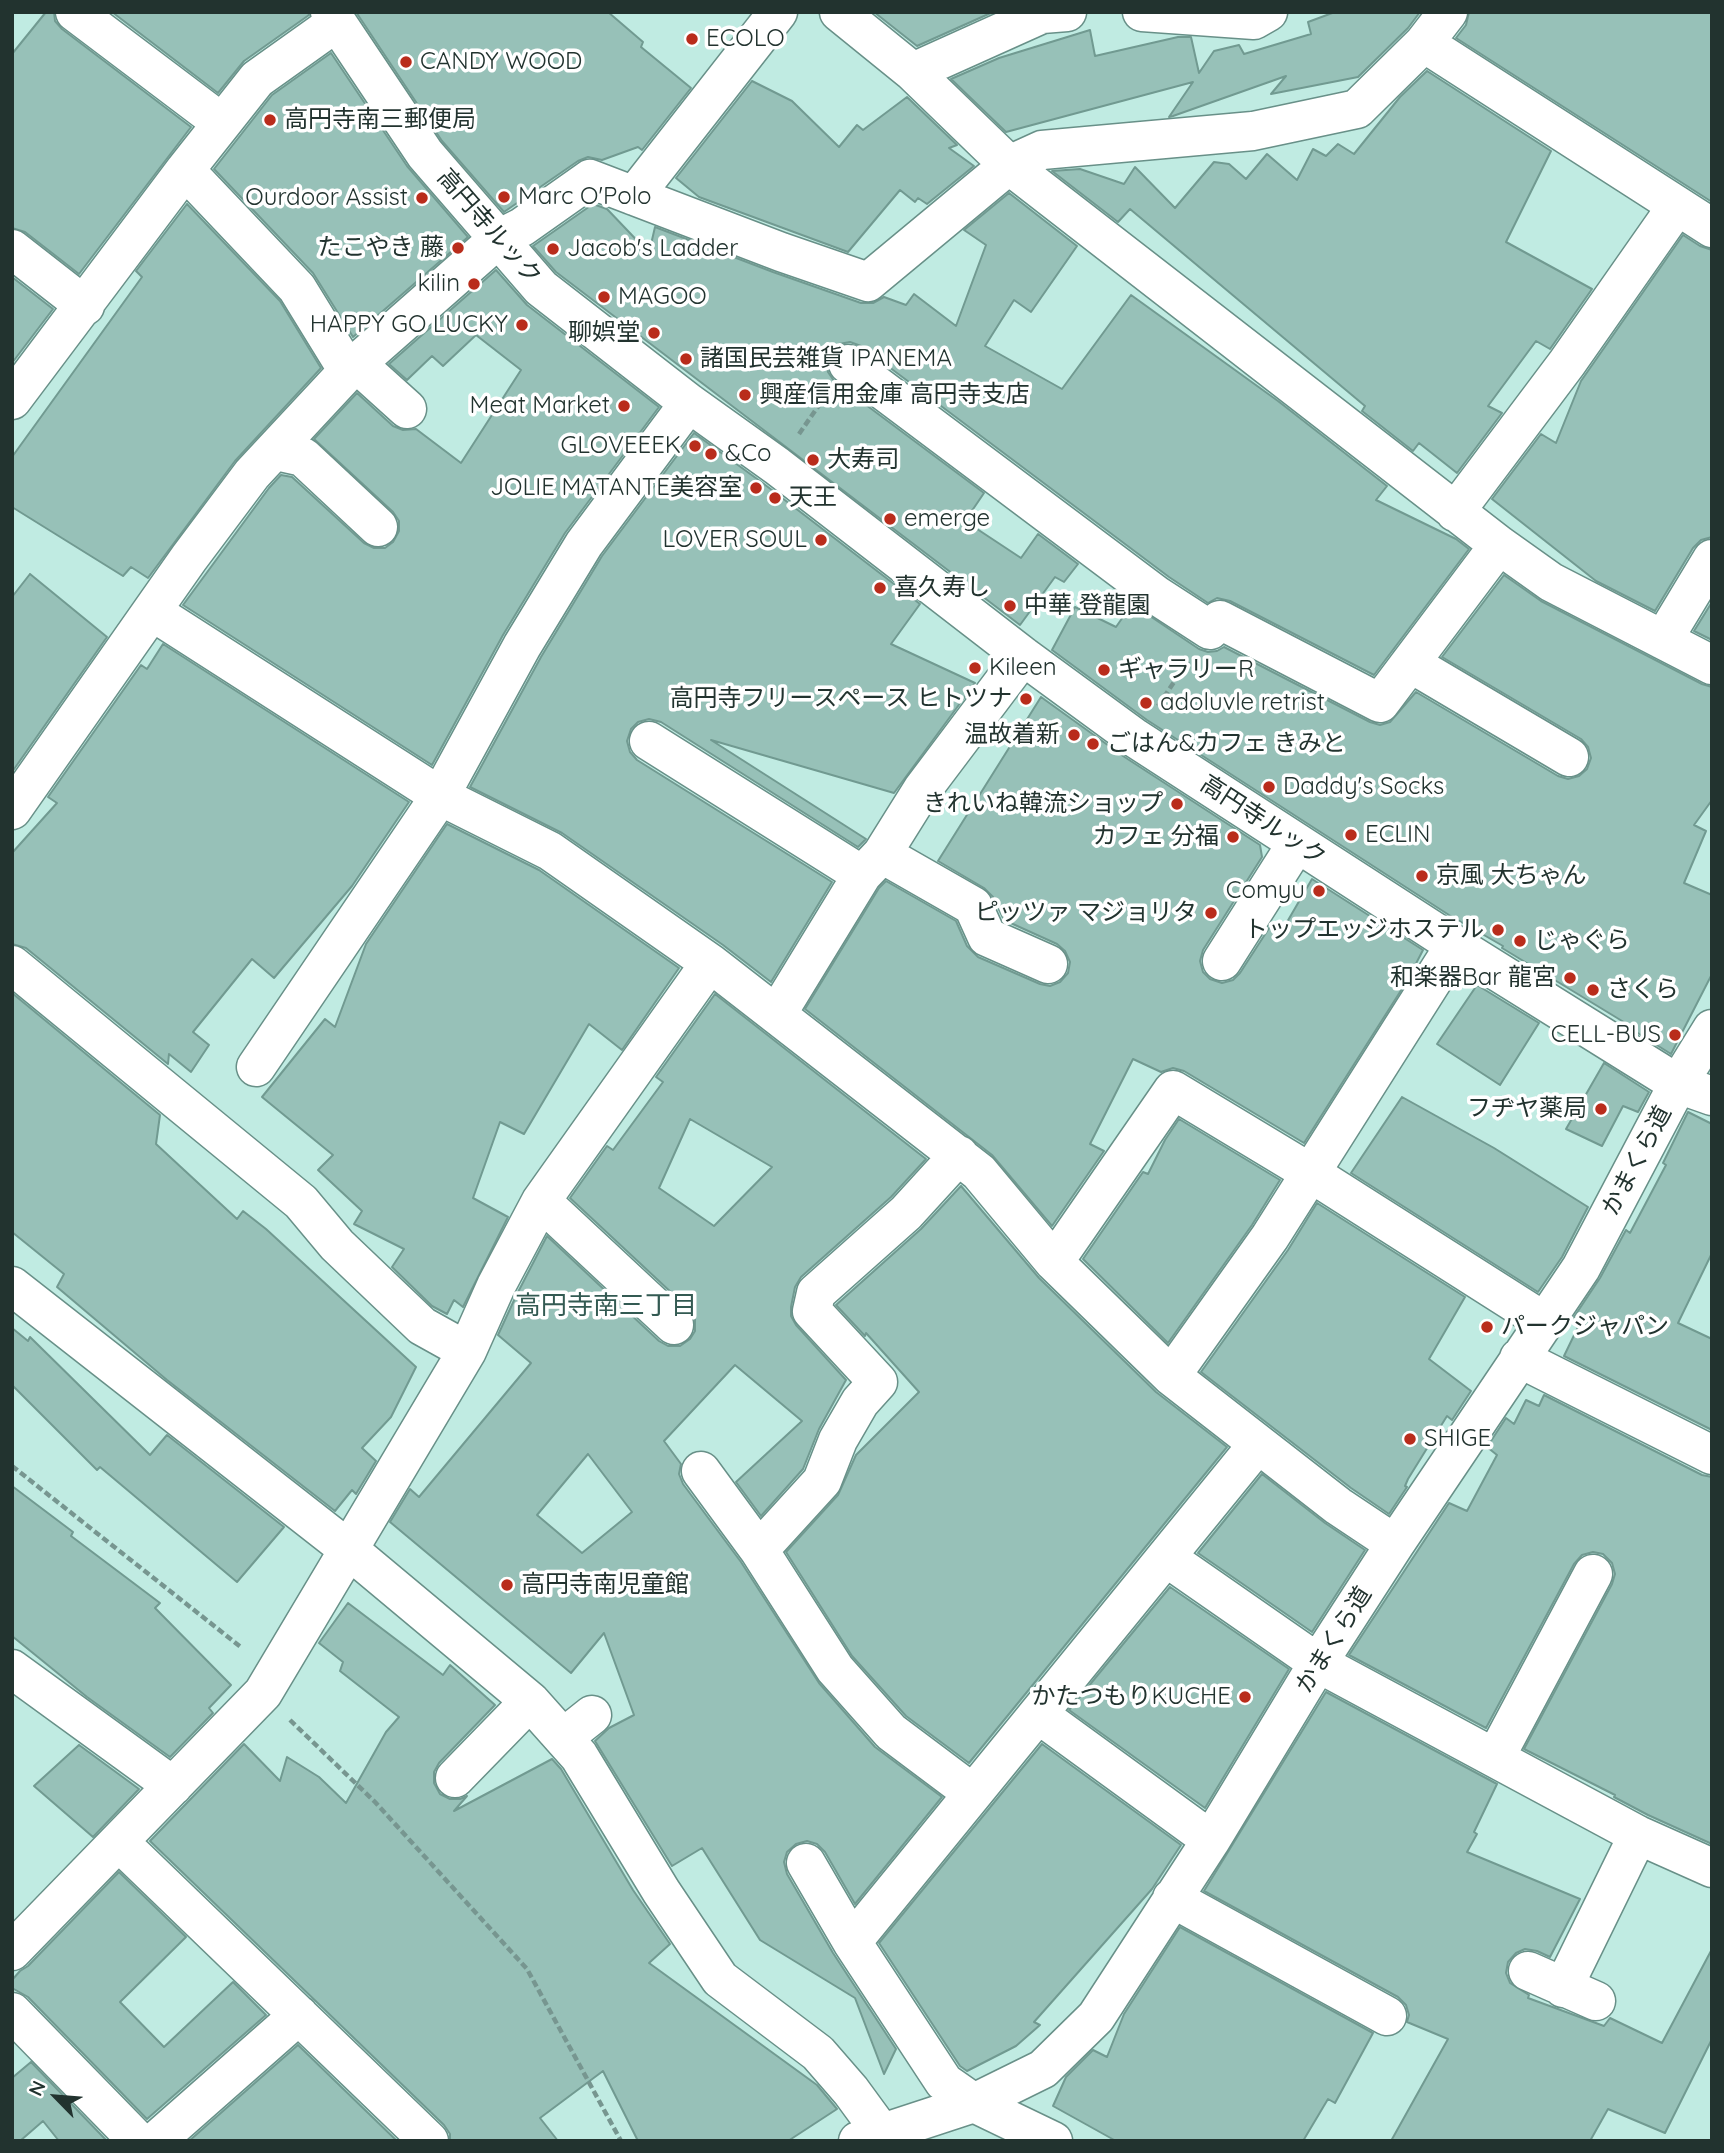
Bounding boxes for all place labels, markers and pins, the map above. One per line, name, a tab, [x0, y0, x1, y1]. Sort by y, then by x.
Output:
place label: ECOLO	[706, 25, 785, 53]
marker: ECOLO	[684, 31, 700, 47]
place label: CANDY WOOD	[420, 48, 582, 76]
marker: CANDY WOOD	[398, 54, 414, 70]
place label: 高円寺南三郵便局	[284, 106, 476, 134]
marker: 高円寺南三郵便局	[262, 112, 278, 128]
place label: Marc O'Polo	[518, 183, 651, 211]
place label: Ourdoor Assist	[245, 184, 408, 212]
marker: Marc O'Polo	[496, 189, 512, 205]
marker: Ourdoor Assist	[414, 190, 430, 206]
place label: たこやき 藤	[317, 234, 444, 262]
place label: Jacob's Ladder	[567, 235, 738, 263]
marker: たこやき 藤	[450, 240, 466, 256]
marker: Jacob's Ladder	[545, 241, 561, 257]
place label: kilin	[417, 270, 460, 298]
marker: kilin	[466, 276, 482, 292]
place label: MAGOO	[618, 283, 707, 311]
marker: MAGOO	[596, 289, 612, 305]
place label: HAPPY GO LUCKY	[310, 311, 508, 339]
marker: HAPPY GO LUCKY	[514, 317, 530, 333]
place label: 聊娯堂	[568, 319, 640, 347]
marker: 聊娯堂	[646, 325, 662, 341]
place label: 諸国民芸雑貨 IPANEMA	[700, 345, 952, 373]
marker: 諸国民芸雑貨 IPANEMA	[678, 351, 694, 367]
place label: 興産信用金庫 高円寺支店	[759, 381, 1030, 409]
marker: 興産信用金庫 高円寺支店	[737, 387, 753, 403]
place label: Meat Market	[470, 392, 610, 420]
marker: Meat Market	[616, 398, 632, 414]
place label: GLOVEEEK	[561, 432, 681, 460]
marker: GLOVEEEK	[687, 438, 703, 454]
place label: &Co	[725, 440, 771, 468]
marker: &Co	[703, 446, 719, 462]
place label: 大寿司	[827, 446, 899, 474]
marker: 大寿司	[805, 452, 821, 468]
place label: JOLIE MATANTE美容室	[490, 474, 742, 502]
marker: JOLIE MATANTE美容室	[748, 480, 764, 496]
place label: 天王	[789, 484, 837, 512]
marker: 天王	[767, 490, 783, 506]
place label: emerge	[904, 505, 990, 533]
marker: emerge	[882, 511, 898, 527]
place label: LOVER SOUL	[662, 526, 807, 554]
marker: LOVER SOUL	[813, 532, 829, 548]
place label: 喜久寿し	[894, 574, 990, 602]
marker: 喜久寿し	[872, 580, 888, 596]
place label: 中華 登龍園	[1024, 592, 1151, 620]
marker: 中華 登龍園	[1002, 598, 1018, 614]
place label: Kileen	[989, 654, 1057, 682]
place label: ギャラリーR	[1118, 656, 1254, 684]
marker: Kileen	[967, 660, 983, 676]
marker: ギャラリーR	[1096, 662, 1112, 678]
place label: 高円寺フリースペース ヒトツナ	[669, 685, 1012, 713]
place label: adoluvle retrist	[1160, 689, 1325, 717]
marker: 高円寺フリースペース ヒトツナ	[1018, 691, 1034, 707]
marker: adoluvle retrist	[1138, 695, 1154, 711]
place label: 温故着新	[964, 721, 1060, 749]
marker: 温故着新	[1066, 727, 1082, 743]
place label: ごはん&カフェ きみと	[1107, 730, 1346, 758]
marker: ごはん&カフェ きみと	[1085, 736, 1101, 752]
place label: Daddy's Socks	[1283, 773, 1444, 801]
marker: Daddy's Socks	[1261, 779, 1277, 795]
place label: きれいね韓流ショップ	[923, 790, 1163, 818]
marker: きれいね韓流ショップ	[1169, 796, 1185, 812]
place label: ECLIN	[1365, 821, 1431, 849]
place label: カフェ 分福	[1092, 823, 1219, 851]
marker: ECLIN	[1343, 827, 1359, 843]
marker: カフェ 分福	[1225, 829, 1241, 845]
place label: 京風 大ちゃん	[1436, 862, 1587, 890]
marker: 京風 大ちゃん	[1414, 868, 1430, 884]
place label: Comyu	[1226, 877, 1305, 905]
marker: Comyu	[1311, 883, 1327, 899]
place label: ピッツァ マジョリタ	[974, 899, 1197, 927]
marker: ピッツァ マジョリタ	[1203, 905, 1219, 921]
place label: トップエッジホステル	[1244, 916, 1484, 944]
marker: トップエッジホステル	[1490, 922, 1506, 938]
place label: じゃぐら	[1534, 927, 1630, 955]
marker: じゃぐら	[1512, 933, 1528, 949]
place label: 和楽器Bar 龍宮	[1390, 964, 1556, 992]
marker: 和楽器Bar 龍宮	[1562, 970, 1578, 986]
place label: さくら	[1607, 976, 1679, 1004]
marker: さくら	[1585, 982, 1601, 998]
place label: CELL-BUS	[1551, 1021, 1661, 1049]
marker: CELL-BUS	[1667, 1027, 1683, 1043]
place label: フヂヤ薬局	[1467, 1095, 1587, 1123]
marker: フヂヤ薬局	[1593, 1101, 1609, 1117]
place label: パークジャパン	[1501, 1313, 1669, 1341]
marker: パークジャパン	[1479, 1319, 1495, 1335]
place label: SHIGE	[1424, 1425, 1491, 1453]
marker: SHIGE	[1402, 1431, 1418, 1447]
place label: 高円寺南児童館	[521, 1571, 689, 1599]
marker: 高円寺南児童館	[499, 1577, 515, 1593]
place label: かたつもりKUCHE	[1031, 1683, 1231, 1711]
marker: かたつもりKUCHE	[1237, 1689, 1253, 1705]

